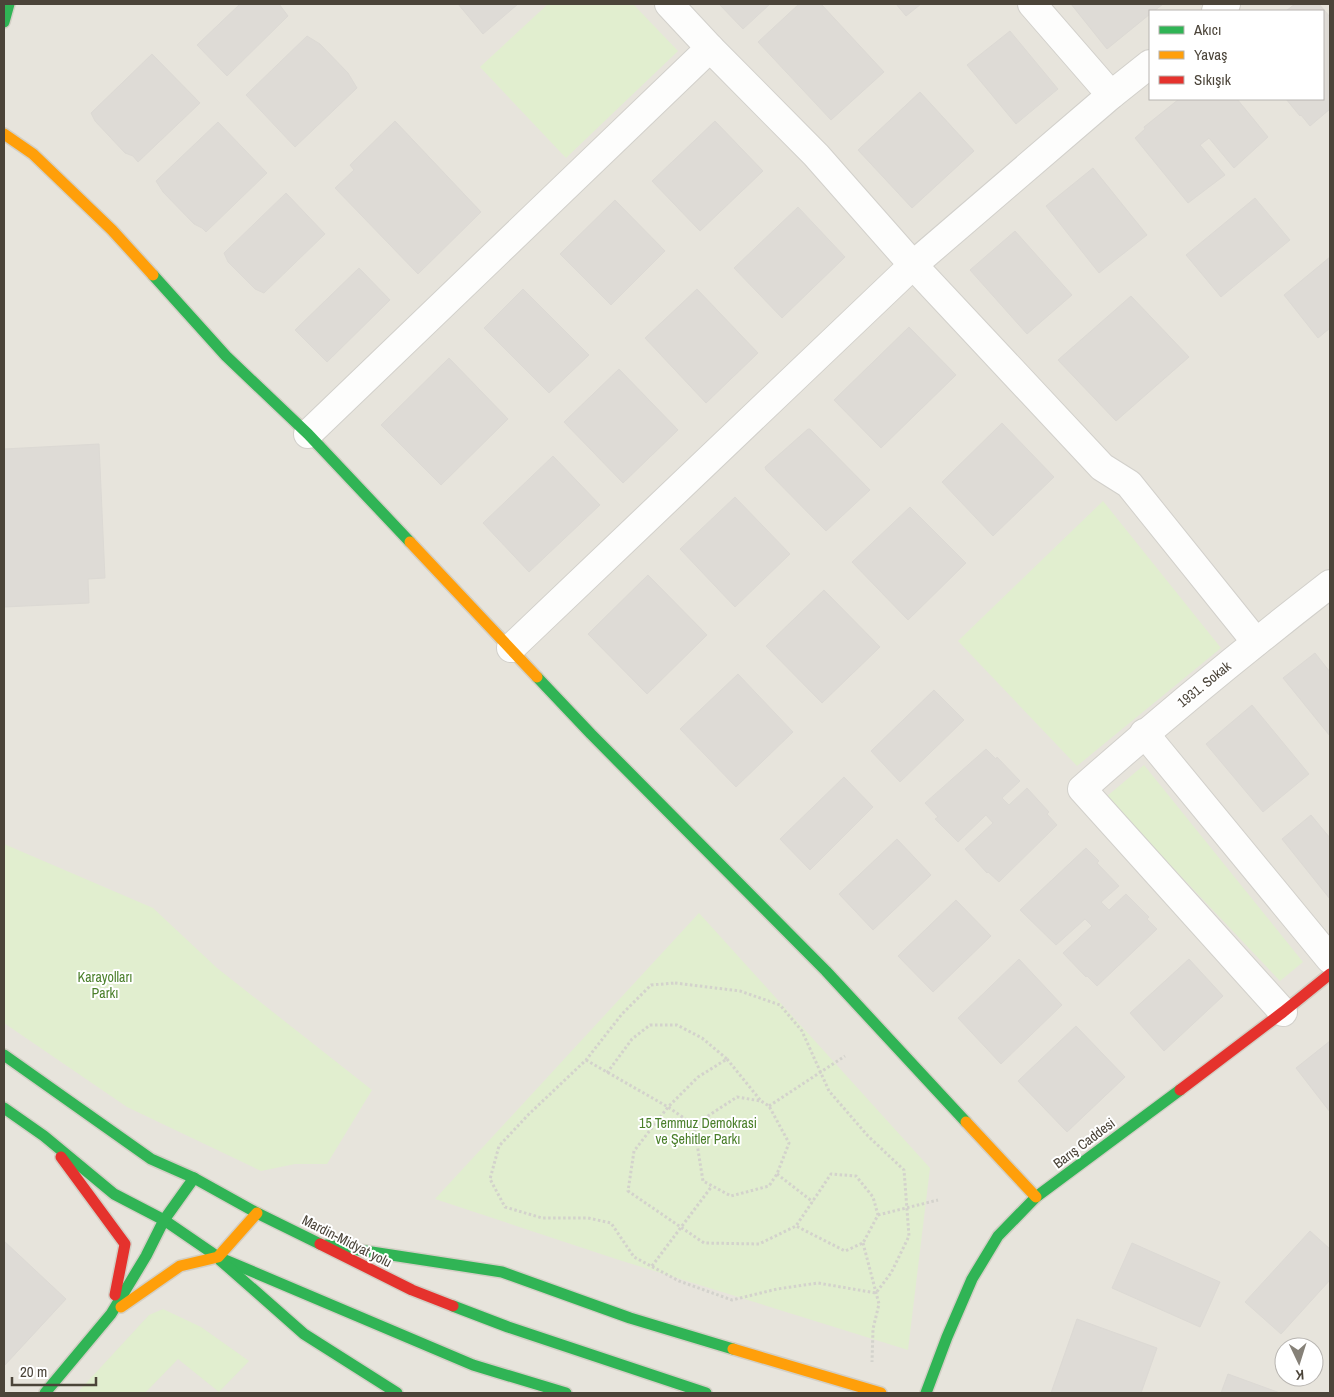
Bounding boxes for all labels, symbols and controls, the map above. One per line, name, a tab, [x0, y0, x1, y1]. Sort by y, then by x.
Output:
legend	[1149, 10, 1324, 100]
text: Akıcı	[1193, 19, 1221, 40]
text: Yavaş	[1194, 44, 1227, 65]
text: Sıkışık	[1194, 69, 1232, 90]
street label: 1931. Sokak	[1174, 657, 1235, 711]
park label: Karayolları Parkı	[78, 968, 132, 1002]
park label: 15 Temmuz Demokrasi ve Şehitler Parkı	[639, 1114, 757, 1148]
street label: Barış Caddesi	[1050, 1114, 1118, 1172]
street label: Mardin-Midyat yolu	[299, 1211, 395, 1271]
north arrow	[1274, 1337, 1324, 1387]
scale bar	[12, 1354, 96, 1386]
text: 20 m	[20, 1361, 47, 1382]
text: K	[1294, 1366, 1305, 1384]

